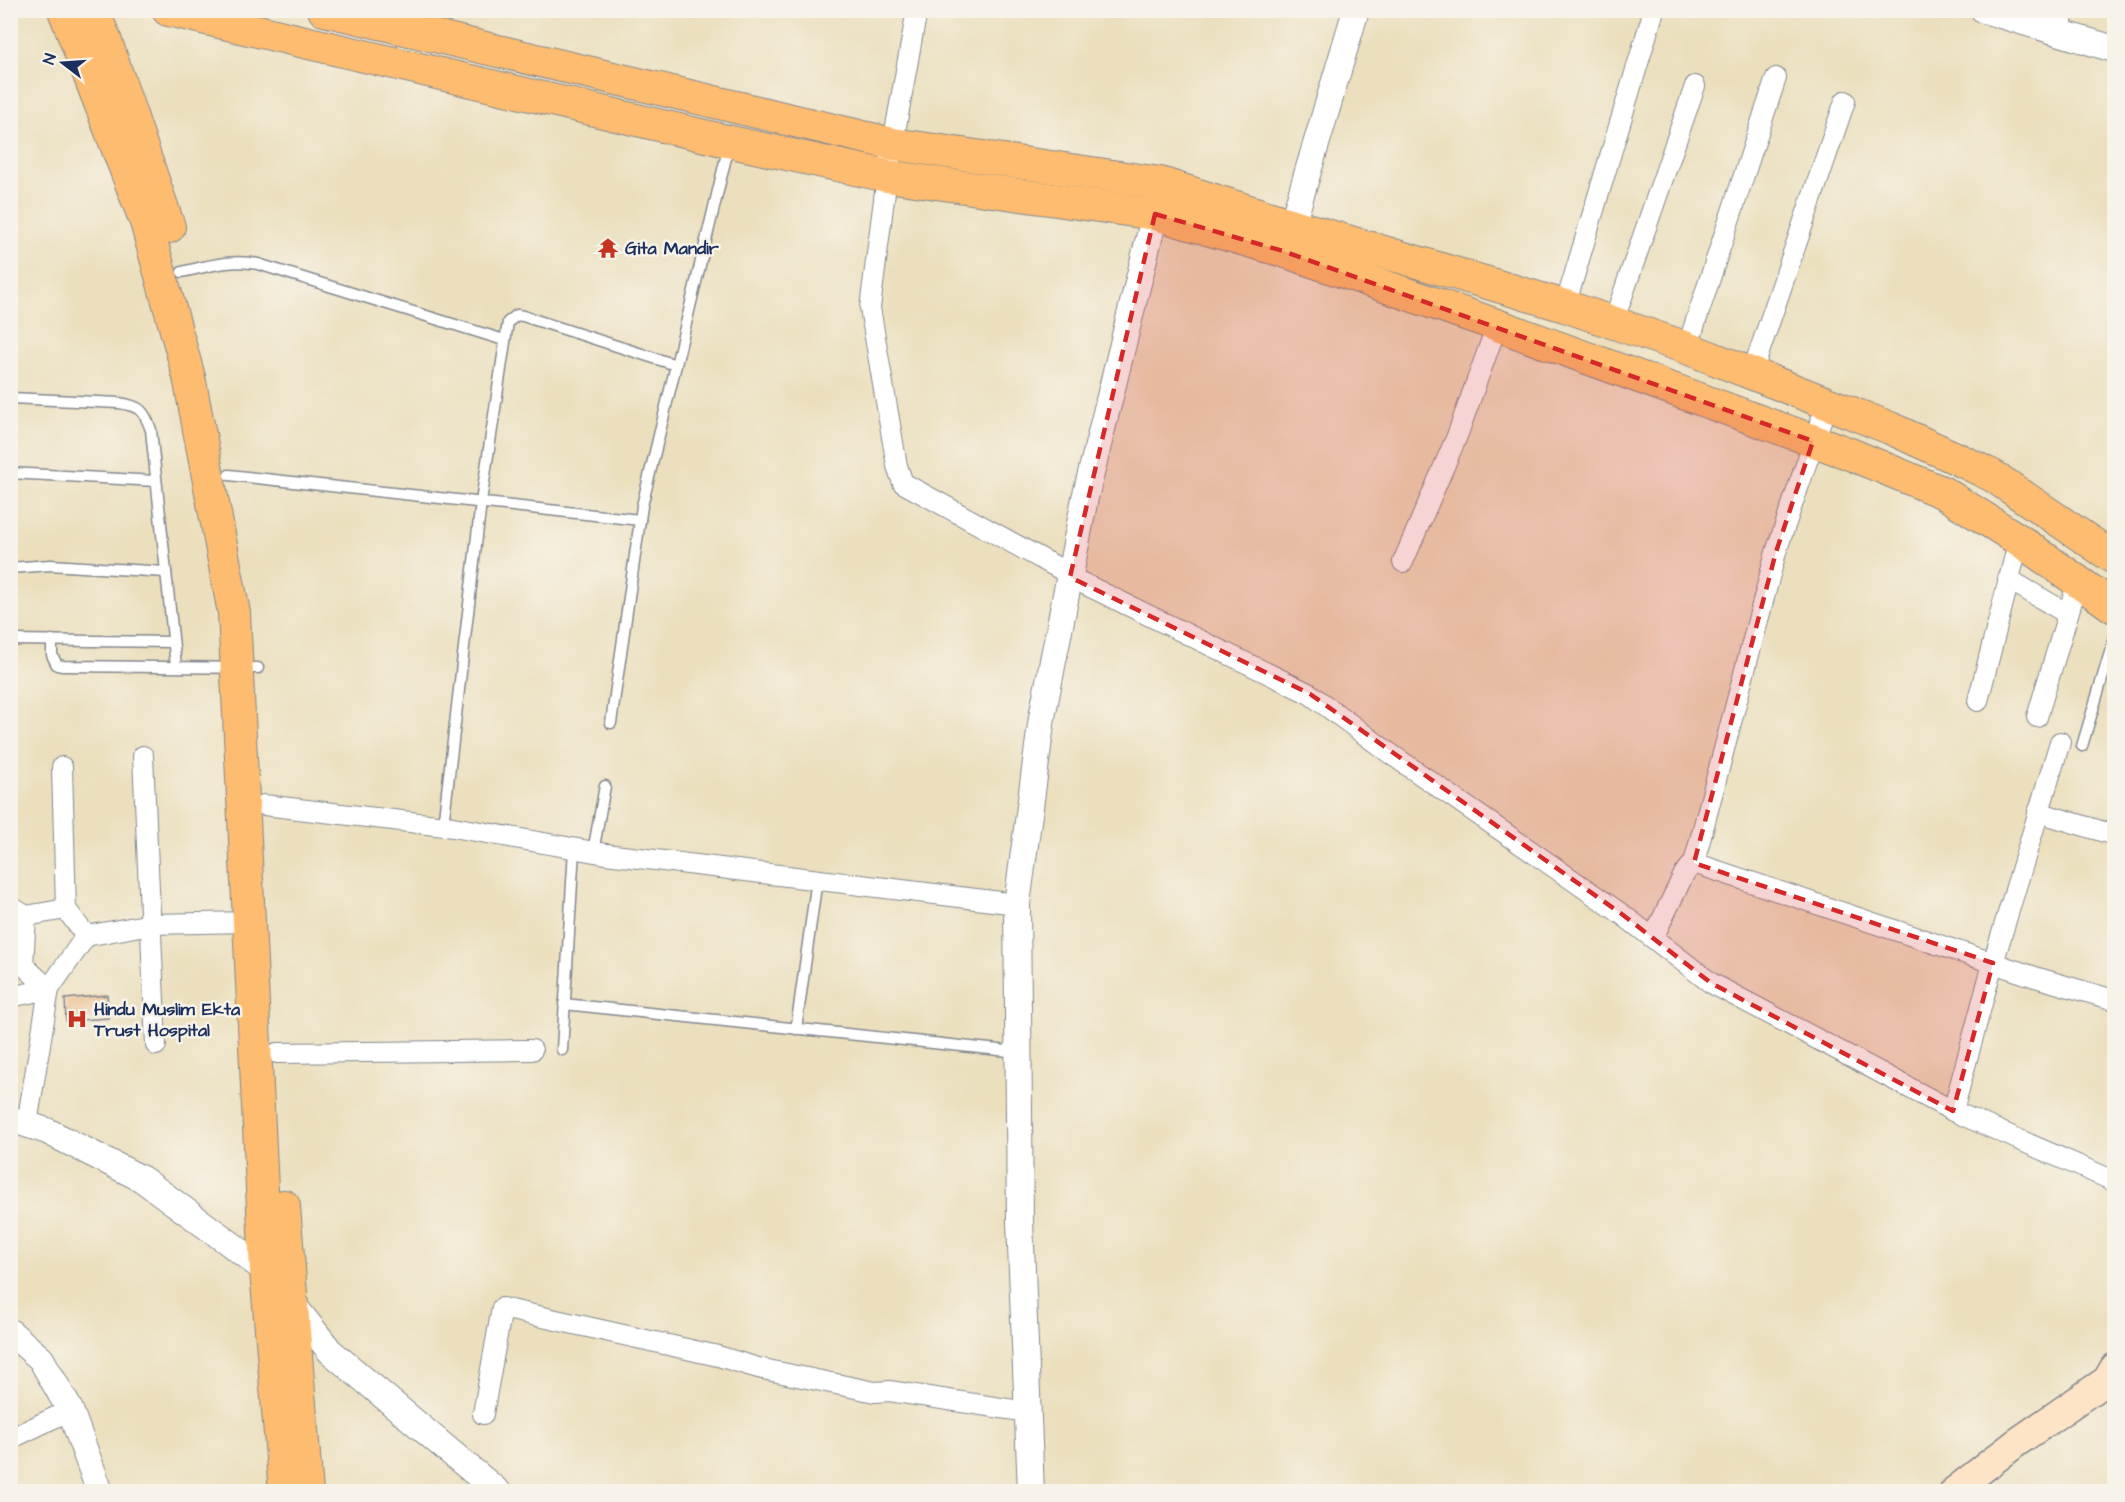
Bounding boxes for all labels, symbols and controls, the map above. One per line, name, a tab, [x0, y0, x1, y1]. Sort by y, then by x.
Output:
north arrow	[33, 33, 93, 93]
text: N	[38, 51, 62, 67]
temple icon: Gita Mandir	[596, 236, 620, 260]
place label: Gita Mandir	[625, 236, 719, 261]
place label: Hindu Muslim Ekta Trust Hospital	[93, 997, 241, 1043]
hospital icon: Hindu Muslim Ekta Trust Hospital	[65, 1007, 89, 1031]

